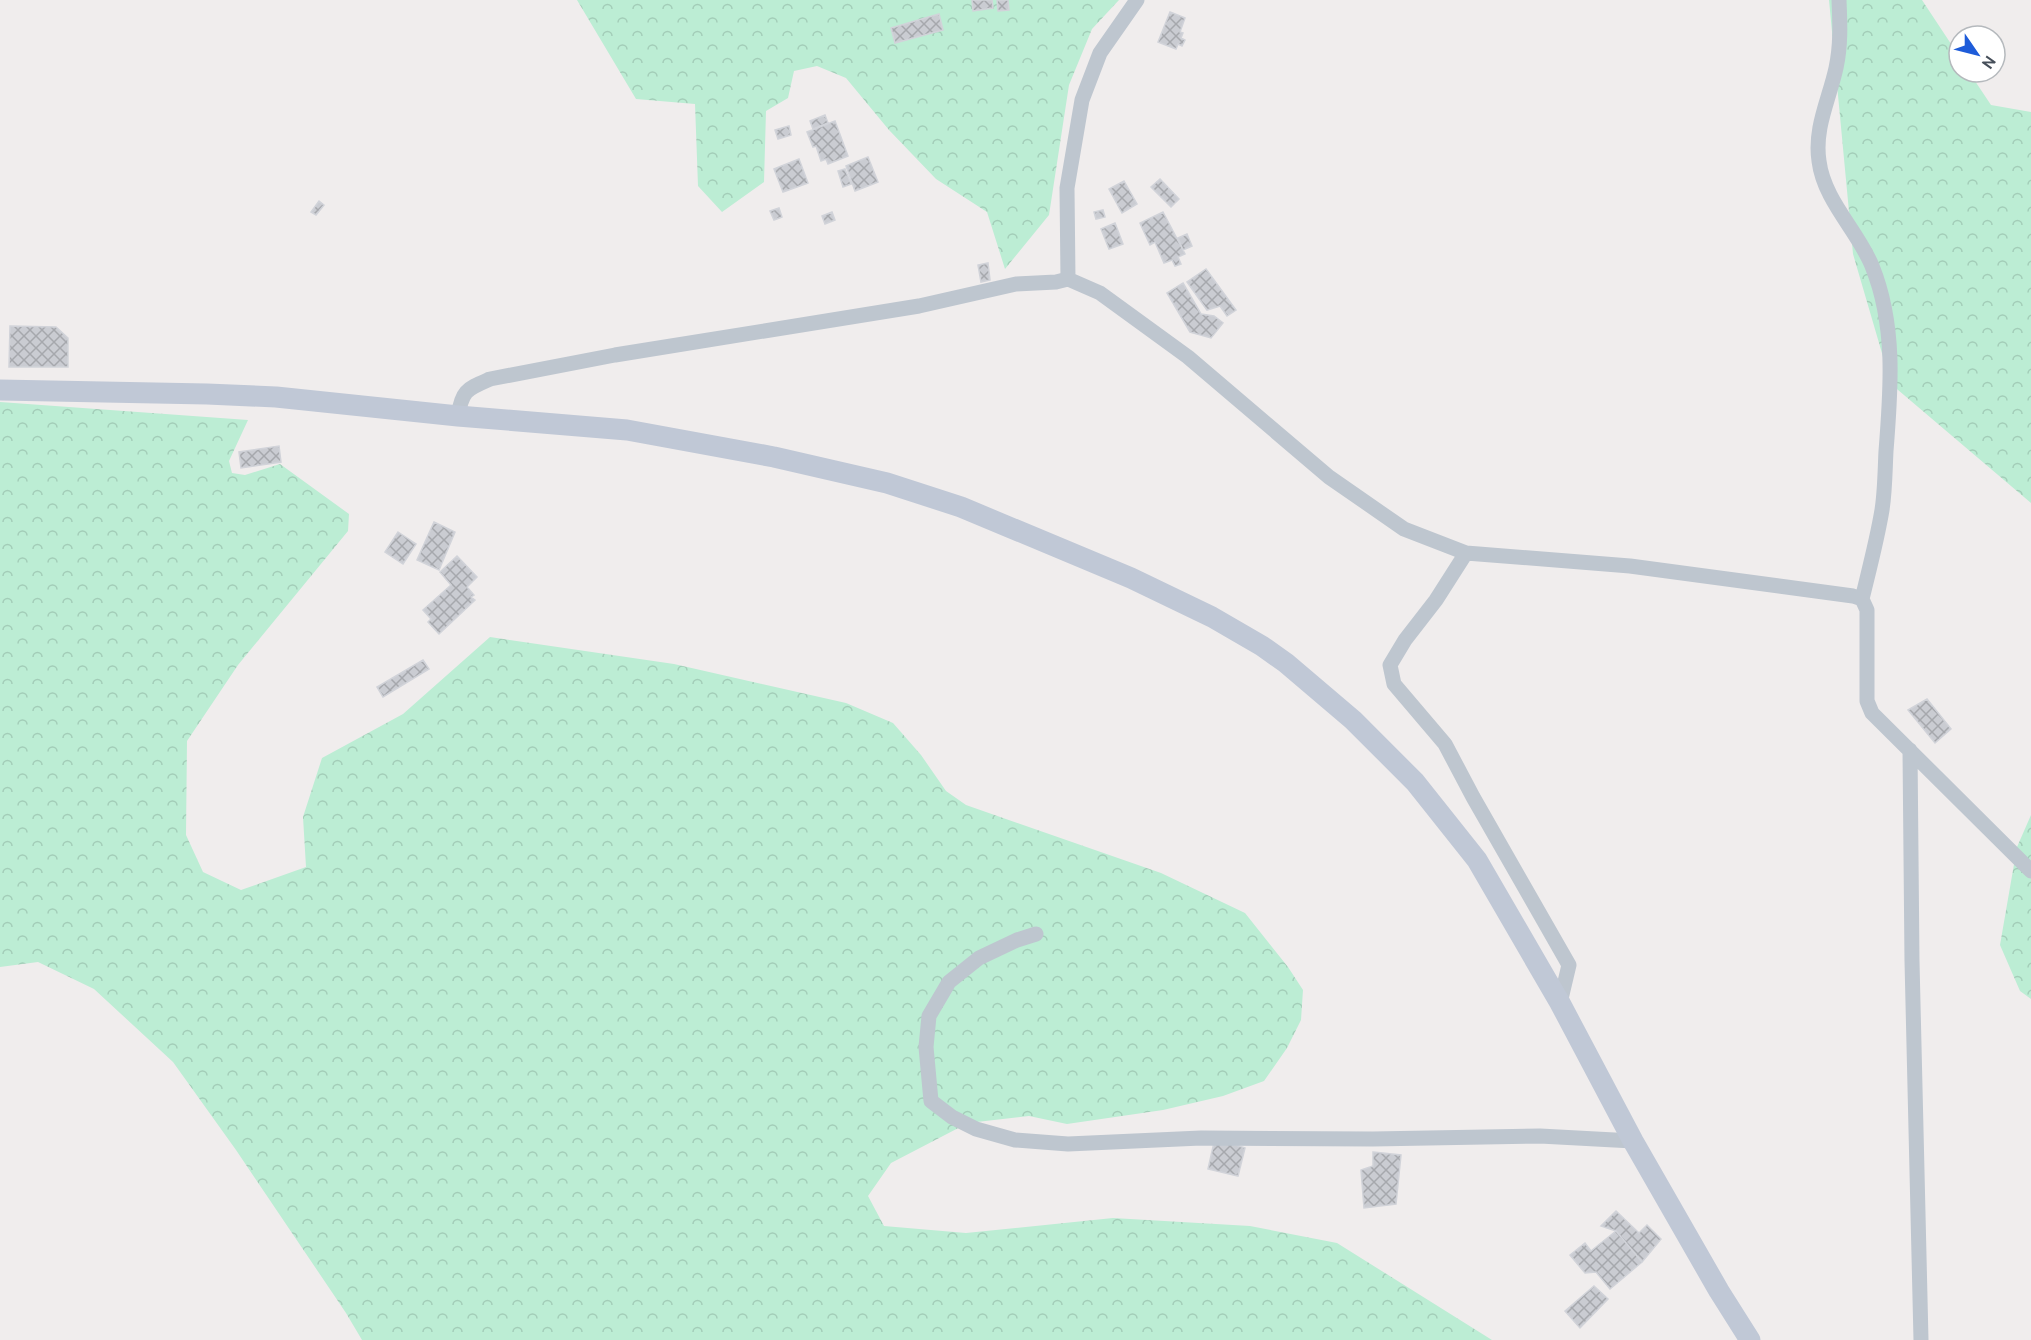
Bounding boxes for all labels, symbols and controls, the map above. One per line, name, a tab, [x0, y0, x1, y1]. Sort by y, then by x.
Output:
north arrow	[1947, 24, 2007, 84]
text: N	[1978, 52, 2000, 72]

